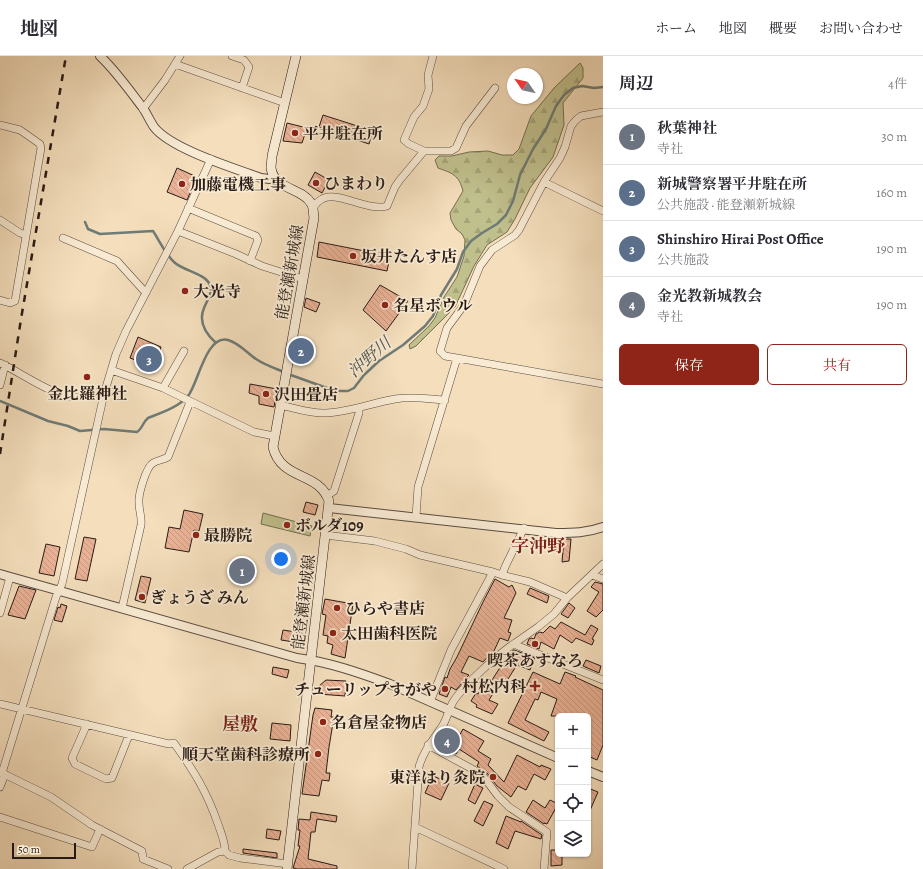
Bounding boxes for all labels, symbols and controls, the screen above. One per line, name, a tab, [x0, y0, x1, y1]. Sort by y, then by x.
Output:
text: 地図	[20, 16, 58, 42]
text: ホーム	[655, 19, 697, 38]
text: 地図	[719, 19, 747, 38]
text: 概要	[769, 19, 797, 38]
text: お問い合わせ	[819, 19, 903, 38]
north arrow	[507, 68, 543, 104]
text: 周辺	[619, 72, 653, 95]
text: 4件	[888, 75, 907, 92]
text: 秋葉神社	[657, 118, 717, 138]
place label: 平井駐在所	[303, 123, 383, 145]
marker: 平井駐在所	[290, 128, 300, 138]
text: 1	[630, 128, 634, 145]
text: 30 m	[881, 128, 907, 145]
text: 寺社	[657, 140, 683, 157]
place label: ひまわり	[324, 173, 388, 195]
place label: 加藤電機工事	[190, 174, 286, 196]
text: 新城警察署平井駐在所	[657, 174, 807, 194]
marker: ひまわり	[311, 178, 321, 188]
marker: 加藤電機工事	[177, 179, 187, 189]
text: 2	[629, 184, 635, 201]
text: 160 m	[876, 184, 907, 201]
text: 公共施設 · 能登瀬新城線	[657, 196, 795, 213]
street label: 能登瀬新城線	[271, 223, 309, 321]
text: Shinshiro Hirai Post Office	[657, 229, 824, 249]
text: 3	[629, 240, 635, 257]
text: 190 m	[876, 240, 907, 257]
place label: 坂井たんす店	[361, 246, 457, 268]
marker: 坂井たんす店	[348, 251, 358, 261]
text: 公共施設	[657, 251, 709, 268]
place label: 大光寺	[193, 281, 241, 303]
marker: 大光寺	[180, 286, 190, 296]
text: 金光教新城教会	[657, 286, 762, 306]
place label: 名星ボウル	[393, 295, 473, 317]
text: 4	[629, 296, 635, 313]
text: 190 m	[876, 296, 907, 313]
marker: 名星ボウル	[380, 300, 390, 310]
text: 寺社	[657, 308, 683, 325]
water label: 沖野川	[343, 331, 398, 383]
pin: 2	[288, 336, 314, 366]
pin: 3	[136, 344, 162, 374]
button: 保存	[619, 344, 759, 385]
button: 共有	[767, 344, 907, 385]
marker: 金比羅神社	[82, 372, 92, 382]
place label: 金比羅神社	[47, 383, 127, 405]
place label: 沢田畳店	[274, 384, 338, 406]
marker: 沢田畳店	[261, 389, 271, 399]
place label: ボルダ109	[295, 515, 364, 537]
marker: ボルダ109	[282, 520, 292, 530]
place label: 最勝院	[204, 525, 252, 547]
marker: 最勝院	[191, 530, 201, 540]
district label: 字沖野	[511, 534, 566, 558]
your location	[271, 549, 291, 569]
street label: 能登瀬新城線	[287, 553, 321, 651]
pin: 1	[229, 556, 255, 586]
place label: ぎょうざ みん	[150, 587, 249, 609]
marker: ぎょうざ みん	[137, 592, 147, 602]
place label: ひらや書店	[345, 598, 425, 620]
marker: ひらや書店	[332, 603, 342, 613]
place label: 太田歯科医院	[341, 623, 437, 645]
marker: 太田歯科医院	[328, 628, 338, 638]
marker: 喫茶あすなろ	[530, 639, 540, 649]
place label: 喫茶あすなろ	[487, 650, 583, 672]
place label: 村松内科	[462, 676, 527, 698]
place label: チューリップすがや	[294, 679, 437, 701]
marker: 村松内科	[529, 680, 541, 692]
marker: チューリップすがや	[440, 684, 450, 694]
district label: 屋敷	[222, 712, 258, 736]
place label: 名倉屋金物店	[331, 712, 427, 734]
map controls	[555, 713, 591, 857]
button: +	[555, 713, 591, 749]
marker: 名倉屋金物店	[318, 717, 328, 727]
pin: 4	[434, 726, 460, 756]
place label: 順天堂歯科診療所	[182, 744, 310, 766]
marker: 順天堂歯科診療所	[313, 749, 323, 759]
button: −	[555, 749, 591, 785]
place label: 東洋はり灸院	[389, 767, 485, 789]
marker: 東洋はり灸院	[488, 772, 498, 782]
button: locate	[555, 785, 591, 821]
button: layers	[555, 821, 591, 857]
scale bar	[12, 841, 76, 860]
text: 50 m	[18, 842, 40, 857]

